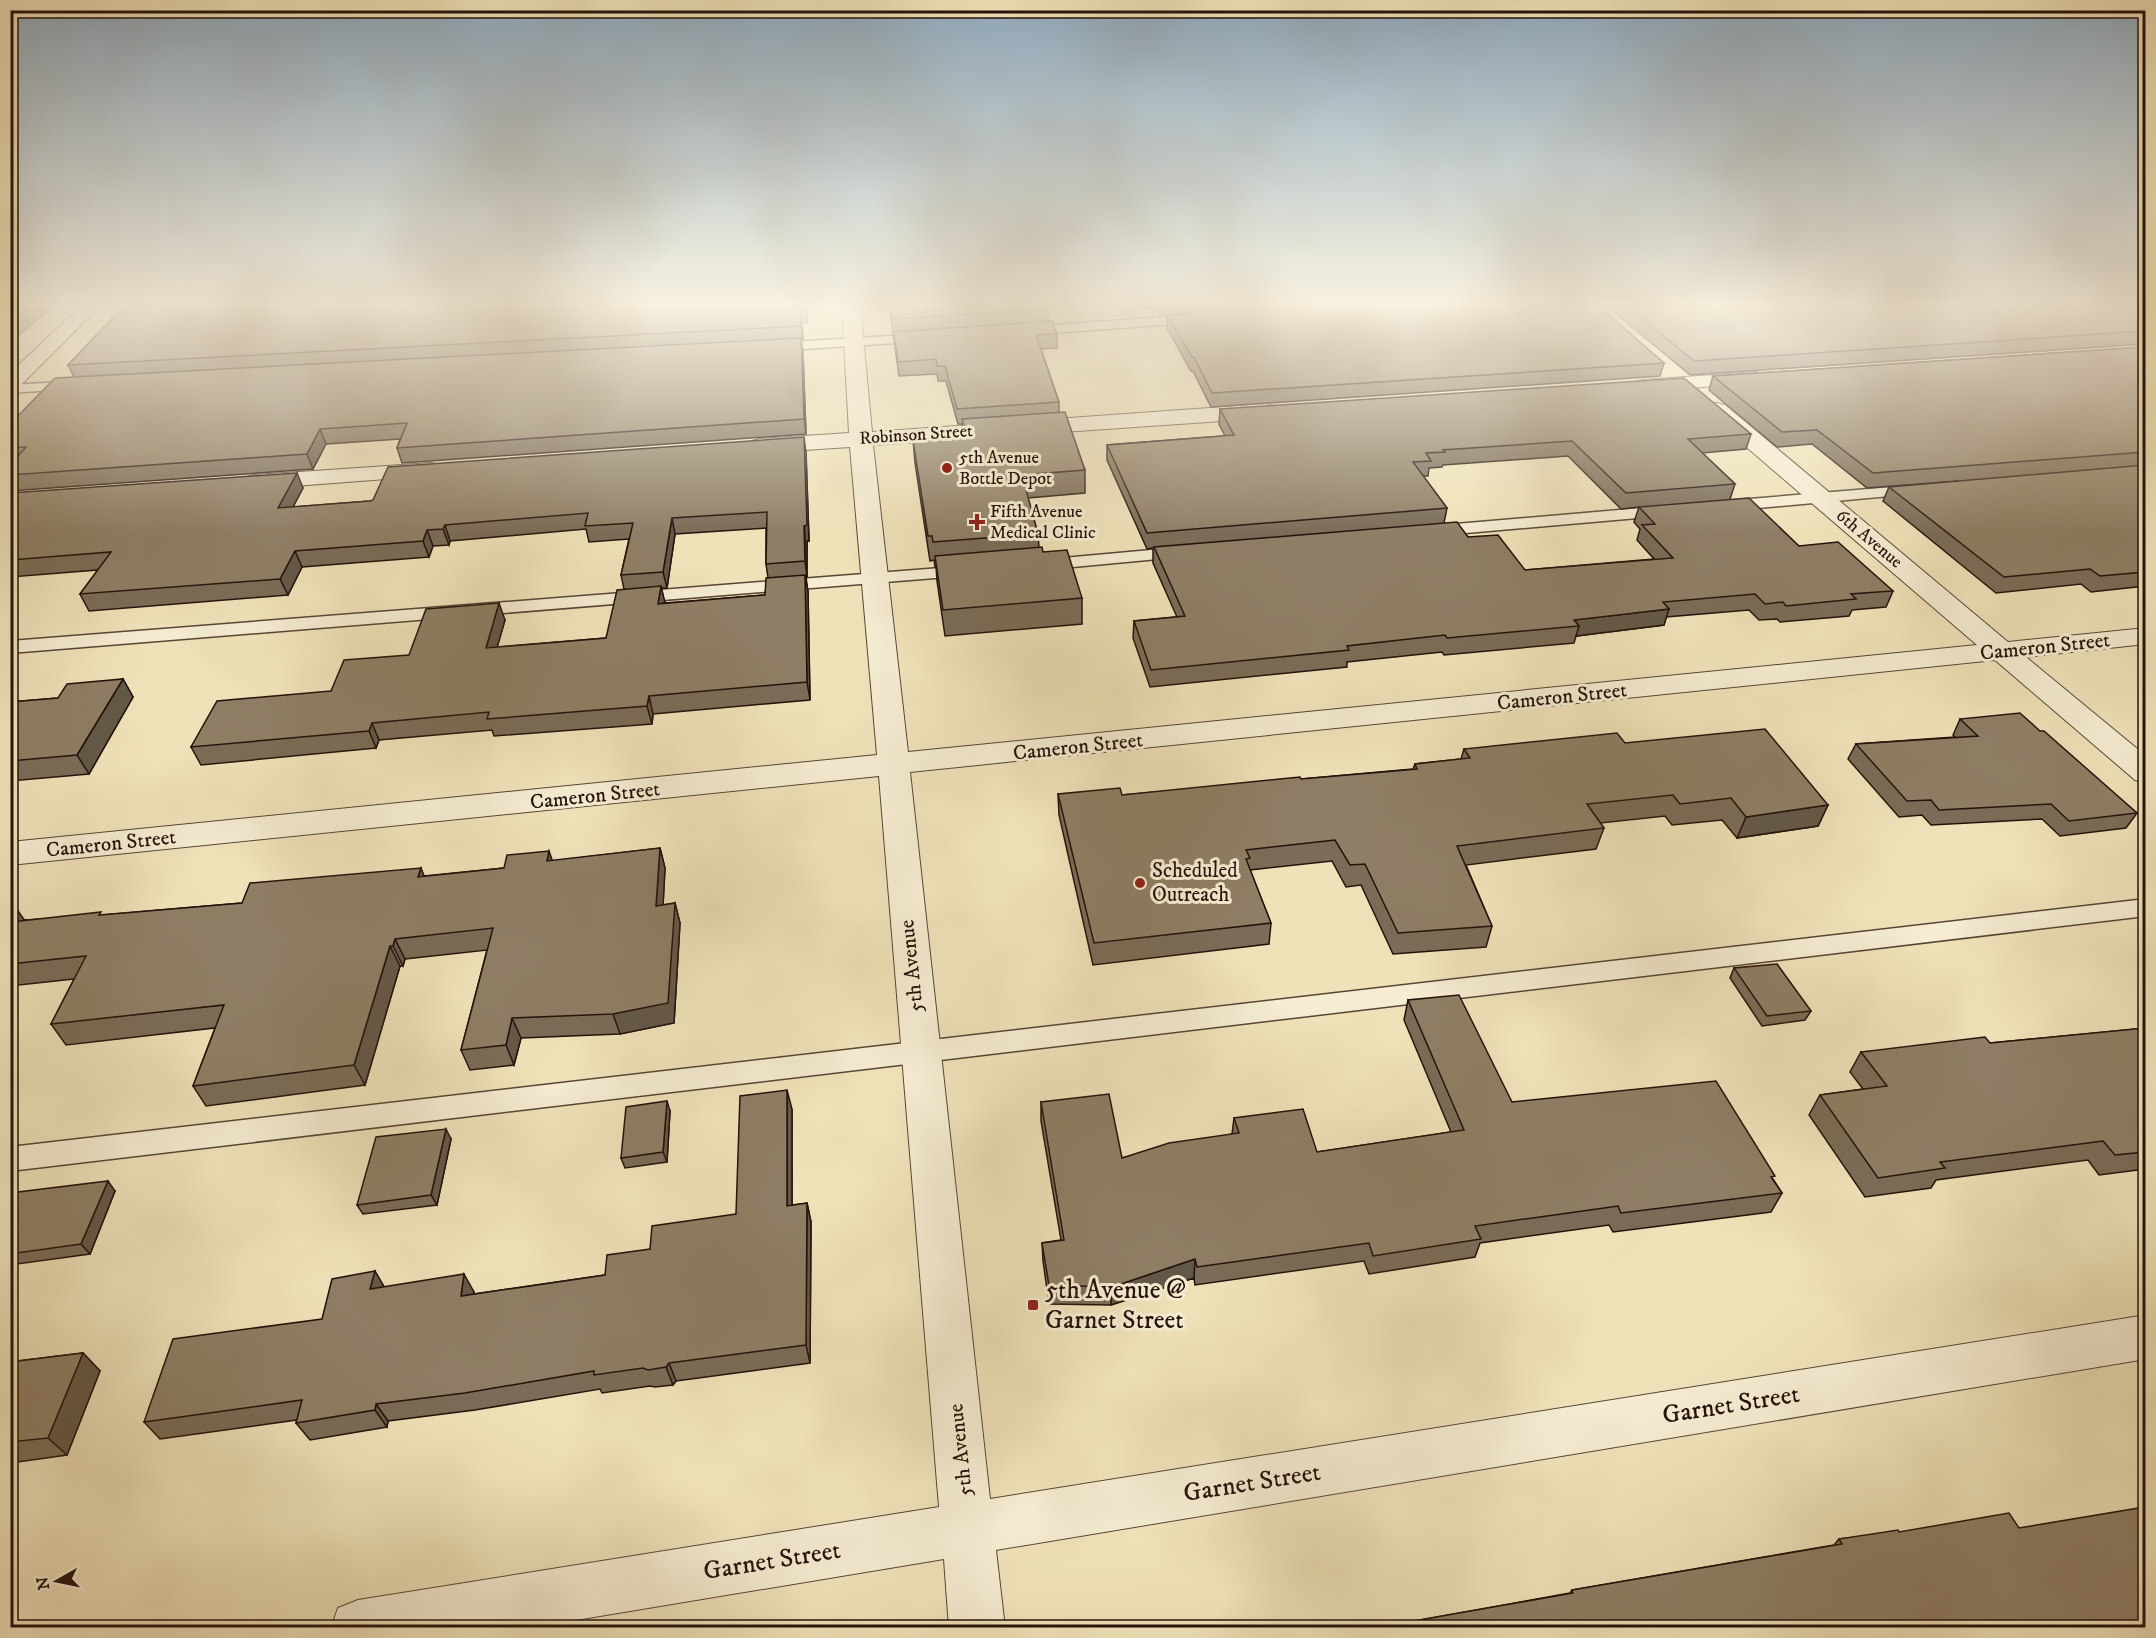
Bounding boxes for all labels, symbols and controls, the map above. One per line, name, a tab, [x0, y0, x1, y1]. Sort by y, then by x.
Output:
street label: Robinson Street	[859, 420, 974, 450]
place label: 5th Avenue Bottle Depot	[959, 447, 1052, 490]
marker: 5th Avenue Bottle Depot	[940, 461, 954, 475]
place label: Fifth Avenue Medical Clinic	[990, 501, 1096, 544]
street label: 6th Avenue	[1831, 505, 1907, 573]
marker: Fifth Avenue Medical Clinic	[968, 513, 986, 531]
street label: Cameron Street	[1979, 627, 2111, 667]
street label: Cameron Street	[1496, 677, 1628, 717]
street label: Cameron Street	[1012, 727, 1144, 767]
street label: Cameron Street	[529, 776, 661, 816]
street label: Cameron Street	[45, 824, 177, 864]
place label: Scheduled Outreach	[1152, 858, 1238, 908]
marker: Scheduled Outreach	[1133, 876, 1147, 890]
street label: 5th Avenue	[894, 918, 930, 1014]
place label: 5th Avenue @ Garnet Street	[1045, 1274, 1186, 1337]
marker: 5th Avenue @ Garnet Street	[1026, 1298, 1040, 1312]
street label: Garnet Street	[1660, 1378, 1802, 1432]
street label: 5th Avenue	[943, 1402, 979, 1498]
street label: Garnet Street	[1181, 1456, 1323, 1510]
street label: Garnet Street	[701, 1534, 843, 1588]
north arrow	[27, 1551, 87, 1611]
text: N	[32, 1575, 54, 1591]

